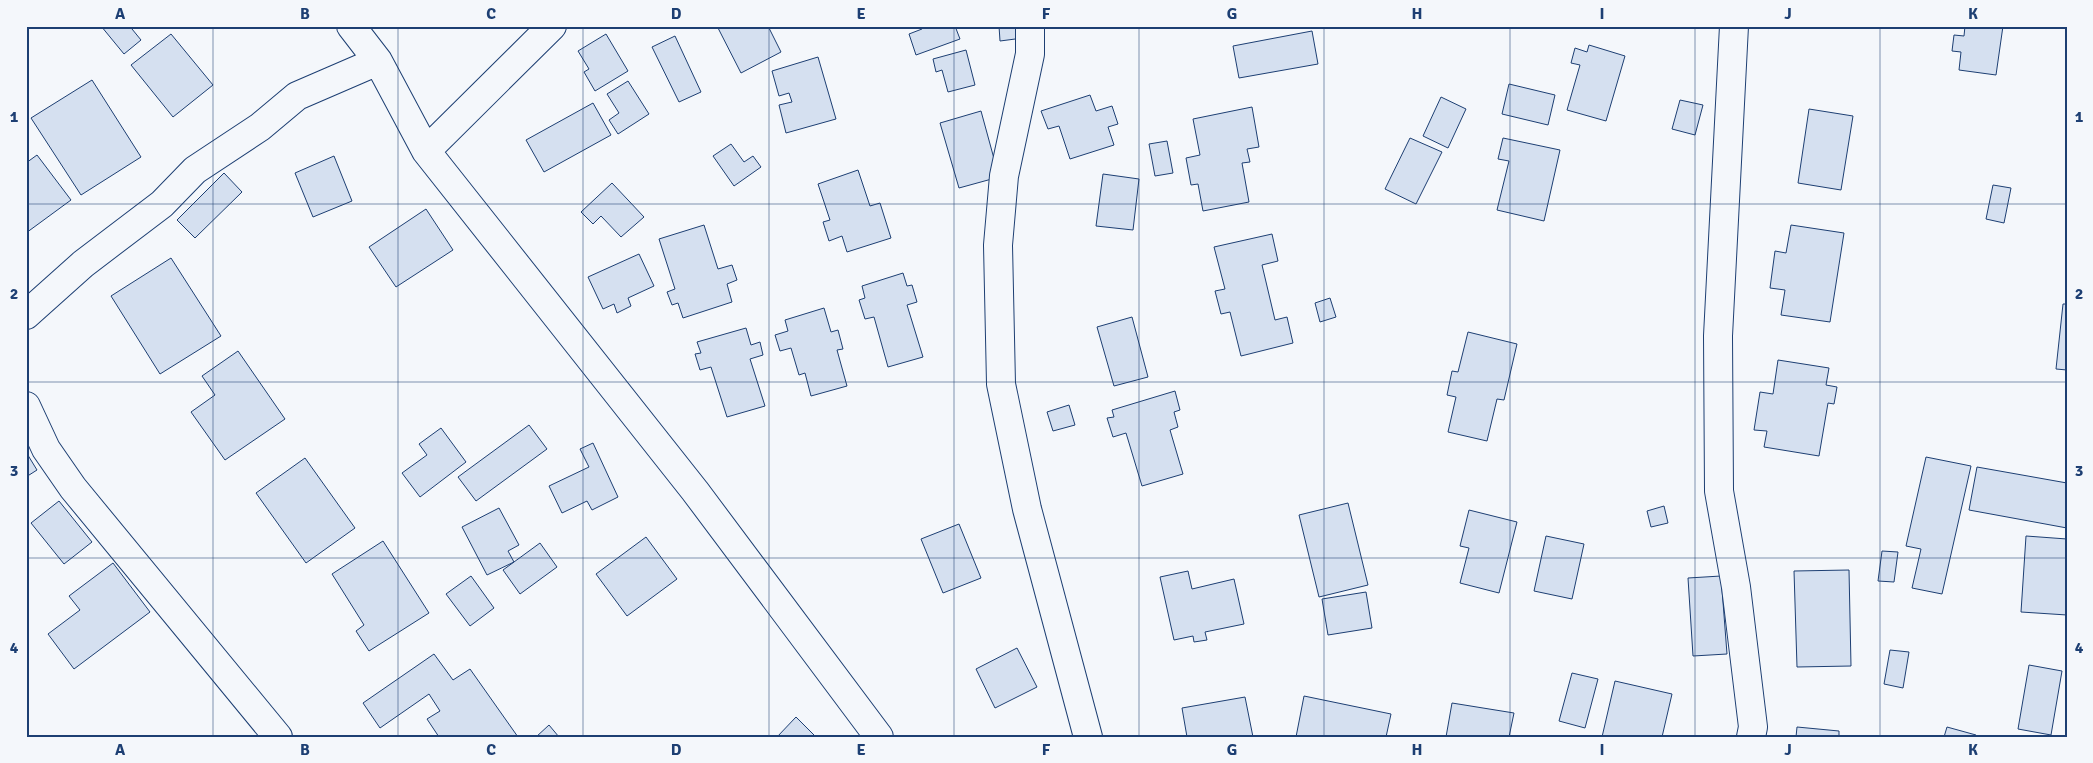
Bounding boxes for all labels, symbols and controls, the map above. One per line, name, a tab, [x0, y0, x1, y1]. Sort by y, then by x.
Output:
text: A	[115, 4, 126, 24]
text: B	[300, 4, 310, 24]
text: C	[486, 4, 496, 24]
text: D	[671, 4, 682, 24]
text: E	[856, 4, 866, 24]
text: F	[1042, 4, 1051, 24]
text: G	[1227, 4, 1237, 24]
text: H	[1412, 4, 1422, 24]
text: I	[1599, 4, 1605, 24]
text: J	[1784, 4, 1792, 24]
text: K	[1968, 4, 1978, 24]
text: 1	[10, 107, 19, 127]
text: 1	[2075, 107, 2084, 127]
text: 2	[10, 284, 18, 304]
text: 2	[2075, 284, 2083, 304]
text: 3	[10, 461, 18, 481]
text: 3	[2075, 461, 2083, 481]
text: 4	[10, 638, 19, 658]
text: 4	[2075, 638, 2084, 658]
text: A	[115, 740, 126, 760]
text: B	[300, 740, 310, 760]
text: C	[486, 740, 496, 760]
text: D	[671, 740, 682, 760]
text: E	[856, 740, 866, 760]
text: F	[1042, 740, 1051, 760]
text: G	[1227, 740, 1237, 760]
text: H	[1412, 740, 1422, 760]
text: I	[1599, 740, 1605, 760]
text: J	[1784, 740, 1792, 760]
text: K	[1968, 740, 1978, 760]

